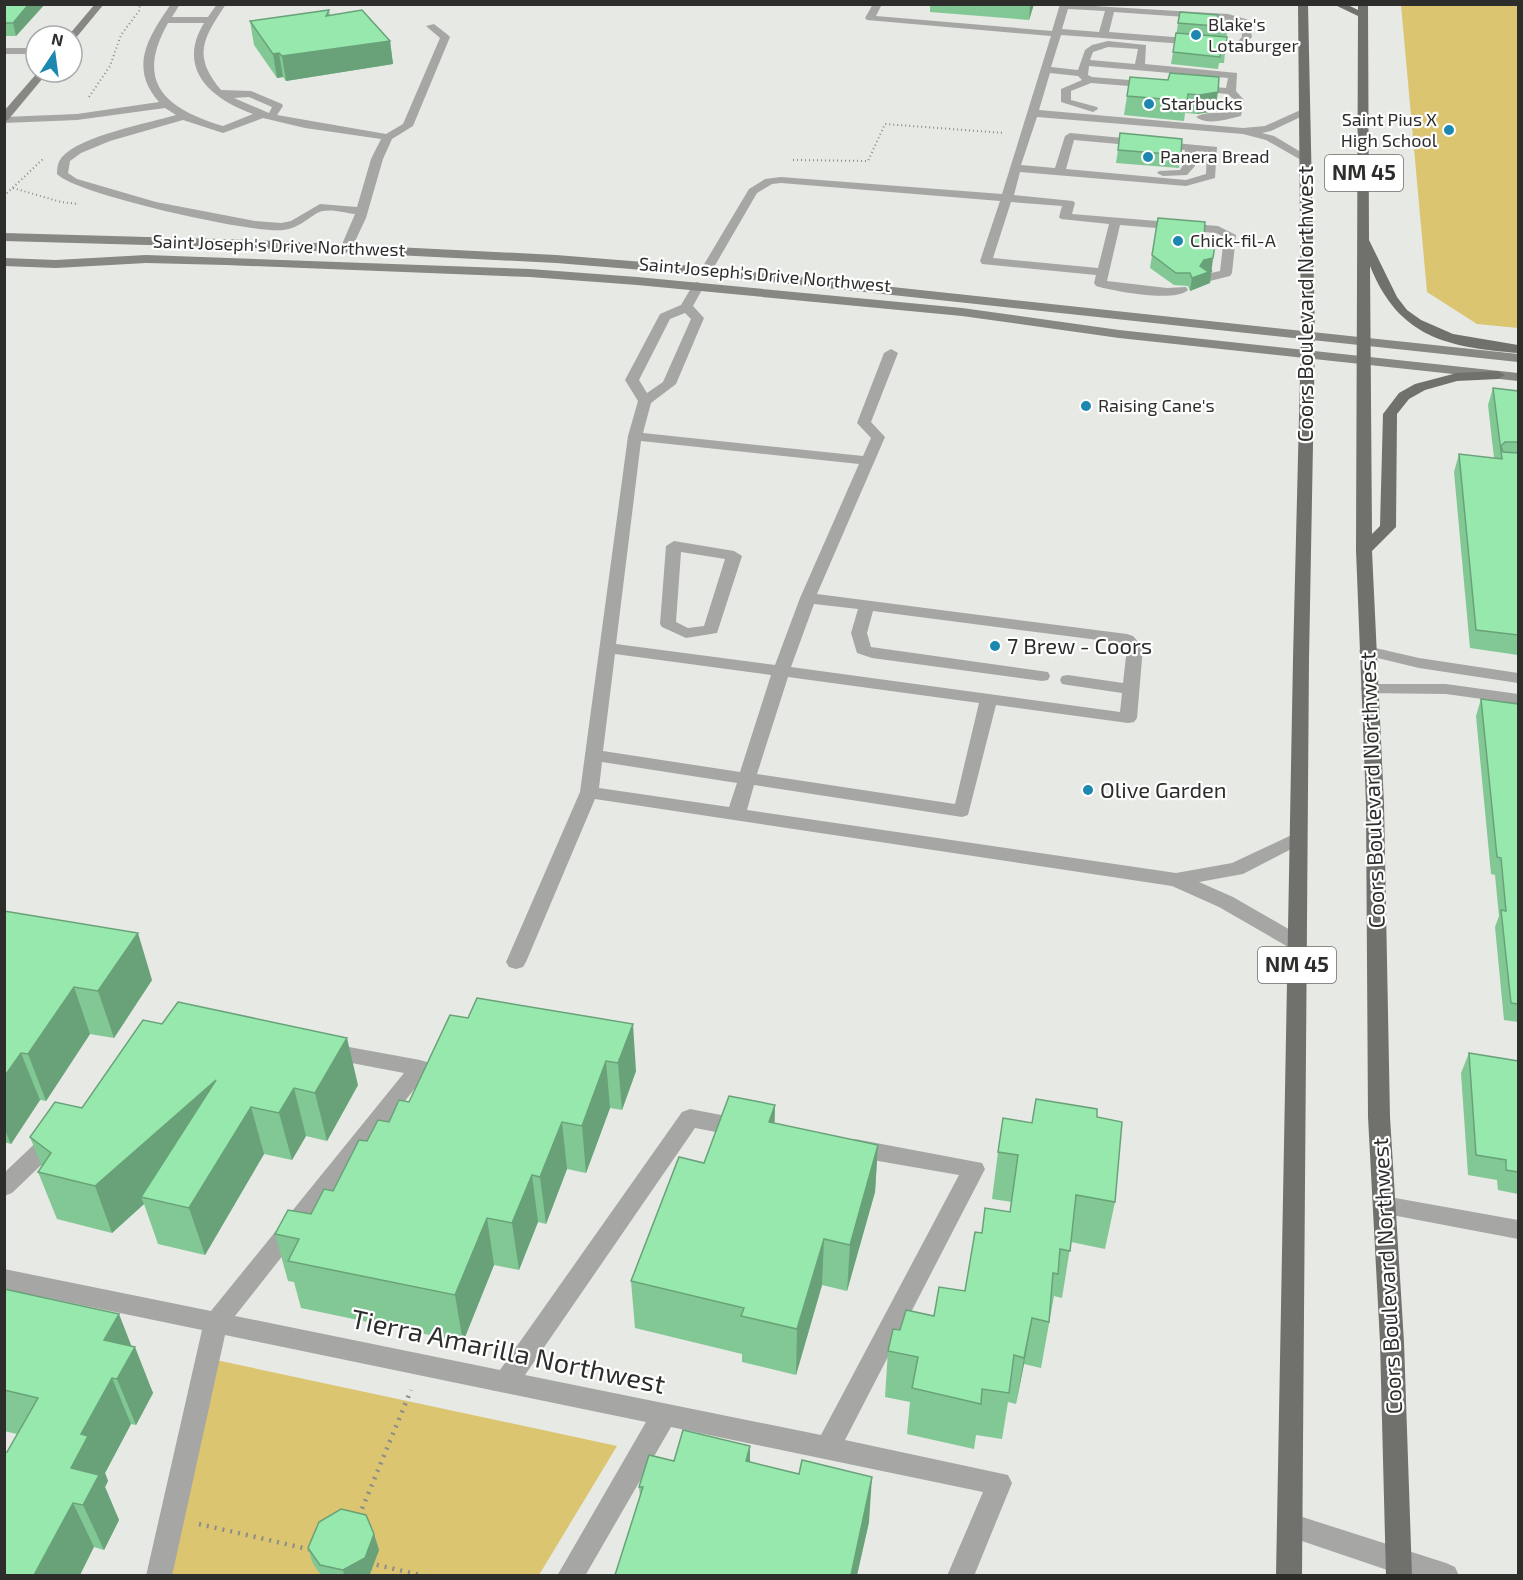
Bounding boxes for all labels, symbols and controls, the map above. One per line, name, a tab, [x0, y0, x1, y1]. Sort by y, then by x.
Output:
place label: Blake's Lotaburger	[1208, 13, 1299, 56]
north arrow	[24, 24, 84, 84]
text: N	[50, 28, 65, 49]
marker: Blake's Lotaburger	[1189, 28, 1203, 42]
place label: Starbucks	[1161, 92, 1243, 114]
marker: Starbucks	[1142, 97, 1156, 111]
place label: Saint Pius X High School	[1341, 108, 1438, 151]
marker: Saint Pius X High School	[1442, 123, 1456, 137]
place label: Panera Bread	[1160, 145, 1270, 167]
marker: Panera Bread	[1141, 150, 1155, 164]
road number: NM 45	[1325, 155, 1403, 191]
street label: Coors Boulevard Northwest	[1291, 166, 1317, 442]
place label: Chick-fil-A	[1190, 229, 1277, 251]
street label: Saint Joseph's Drive Northwest	[152, 230, 406, 260]
marker: Chick-fil-A	[1171, 234, 1185, 248]
street label: Saint Joseph's Drive Northwest	[638, 252, 892, 296]
place label: Raising Cane's	[1098, 394, 1215, 416]
marker: Raising Cane's	[1079, 399, 1093, 413]
place label: 7 Brew - Coors	[1007, 632, 1152, 658]
marker: 7 Brew - Coors	[988, 639, 1002, 653]
street label: Coors Boulevard Northwest	[1353, 651, 1389, 929]
place label: Olive Garden	[1100, 776, 1227, 802]
marker: Olive Garden	[1081, 783, 1095, 797]
road number: NM 45	[1258, 947, 1336, 983]
street label: Coors Boulevard Northwest	[1366, 1137, 1406, 1415]
street label: Tierra Amarilla Northwest	[348, 1301, 668, 1399]

